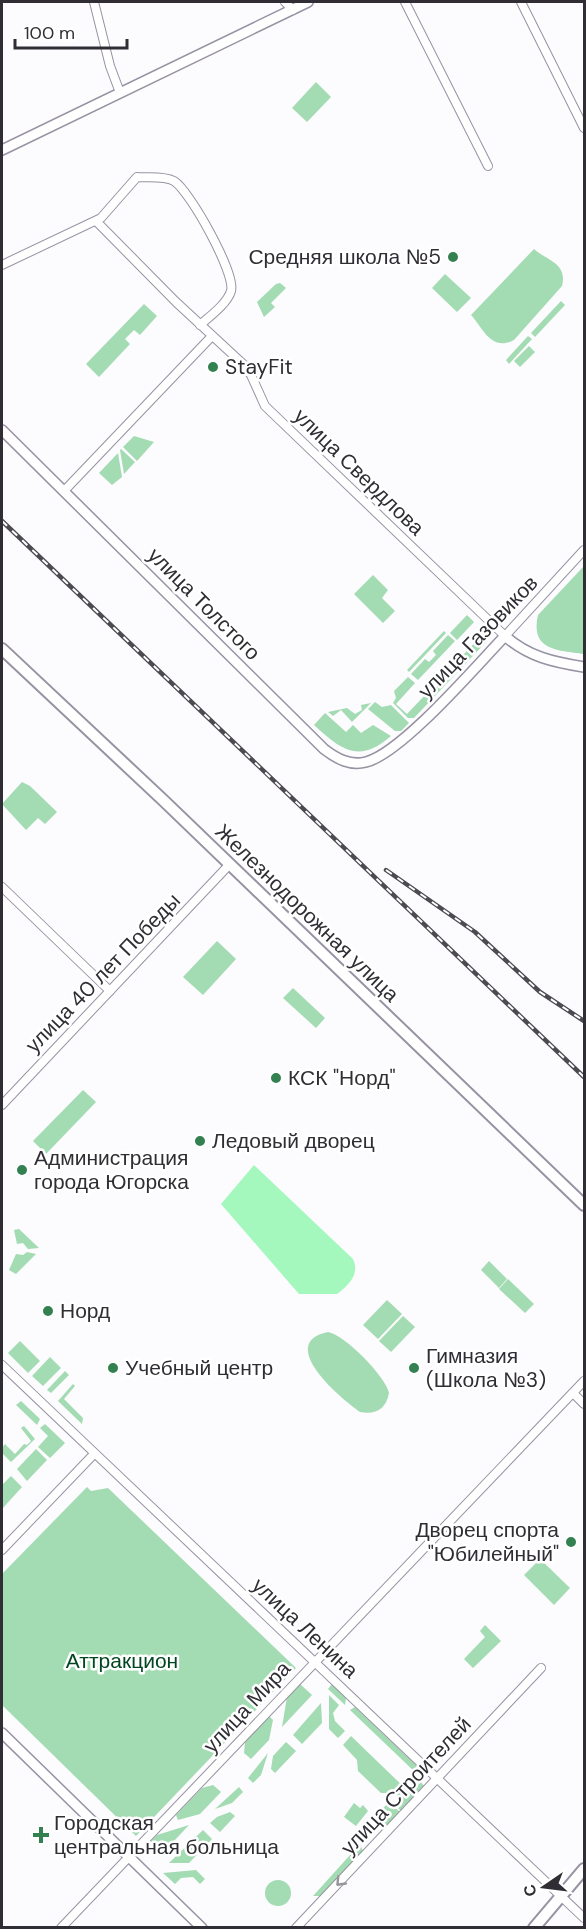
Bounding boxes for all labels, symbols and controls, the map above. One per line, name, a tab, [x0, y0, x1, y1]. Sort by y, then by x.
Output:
scale bar	[15, 12, 128, 50]
text: 100 m	[24, 21, 75, 45]
place label: Средняя школа №5	[248, 243, 441, 271]
marker: Средняя школа №5	[446, 250, 460, 264]
place label: StayFit	[225, 353, 293, 381]
marker: StayFit	[206, 360, 220, 374]
street label: улица Свердлова	[288, 402, 431, 542]
street label: улица Толстого	[142, 542, 266, 666]
street label: улица Газовиков	[412, 569, 544, 705]
street label: Железнодорожная улица	[209, 818, 405, 1008]
street label: улица 40 лет Победы	[19, 887, 187, 1059]
place label: КСК "Норд"	[288, 1064, 396, 1092]
marker: КСК "Норд"	[269, 1071, 283, 1085]
place label: Ледовый дворец	[212, 1127, 375, 1155]
marker: Ледовый дворец	[193, 1134, 207, 1148]
place label: Администрация города Югорска	[34, 1144, 189, 1196]
marker: Администрация города Югорска	[15, 1163, 29, 1177]
place label: Норд	[60, 1297, 110, 1325]
marker: Норд	[41, 1304, 55, 1318]
place label: Гимназия (Школа №3)	[426, 1342, 546, 1394]
place label: Учебный центр	[125, 1354, 273, 1382]
marker: Учебный центр	[106, 1361, 120, 1375]
marker: Гимназия (Школа №3)	[407, 1361, 421, 1375]
place label: Дворец спорта "Юбилейный"	[415, 1516, 559, 1568]
marker: Дворец спорта "Юбилейный"	[564, 1535, 578, 1549]
street label: улица Ленина	[246, 1572, 364, 1685]
park label: Аттракцион	[66, 1647, 178, 1675]
street label: улица Мира	[197, 1655, 297, 1759]
street label: улица Строителей	[335, 1711, 477, 1861]
place label: Городская центральная больница	[54, 1809, 279, 1861]
marker: Городская центральная больница	[32, 1826, 50, 1844]
north arrow	[514, 1857, 574, 1917]
one-way arrow	[336, 1876, 347, 1886]
text: С	[518, 1882, 542, 1899]

